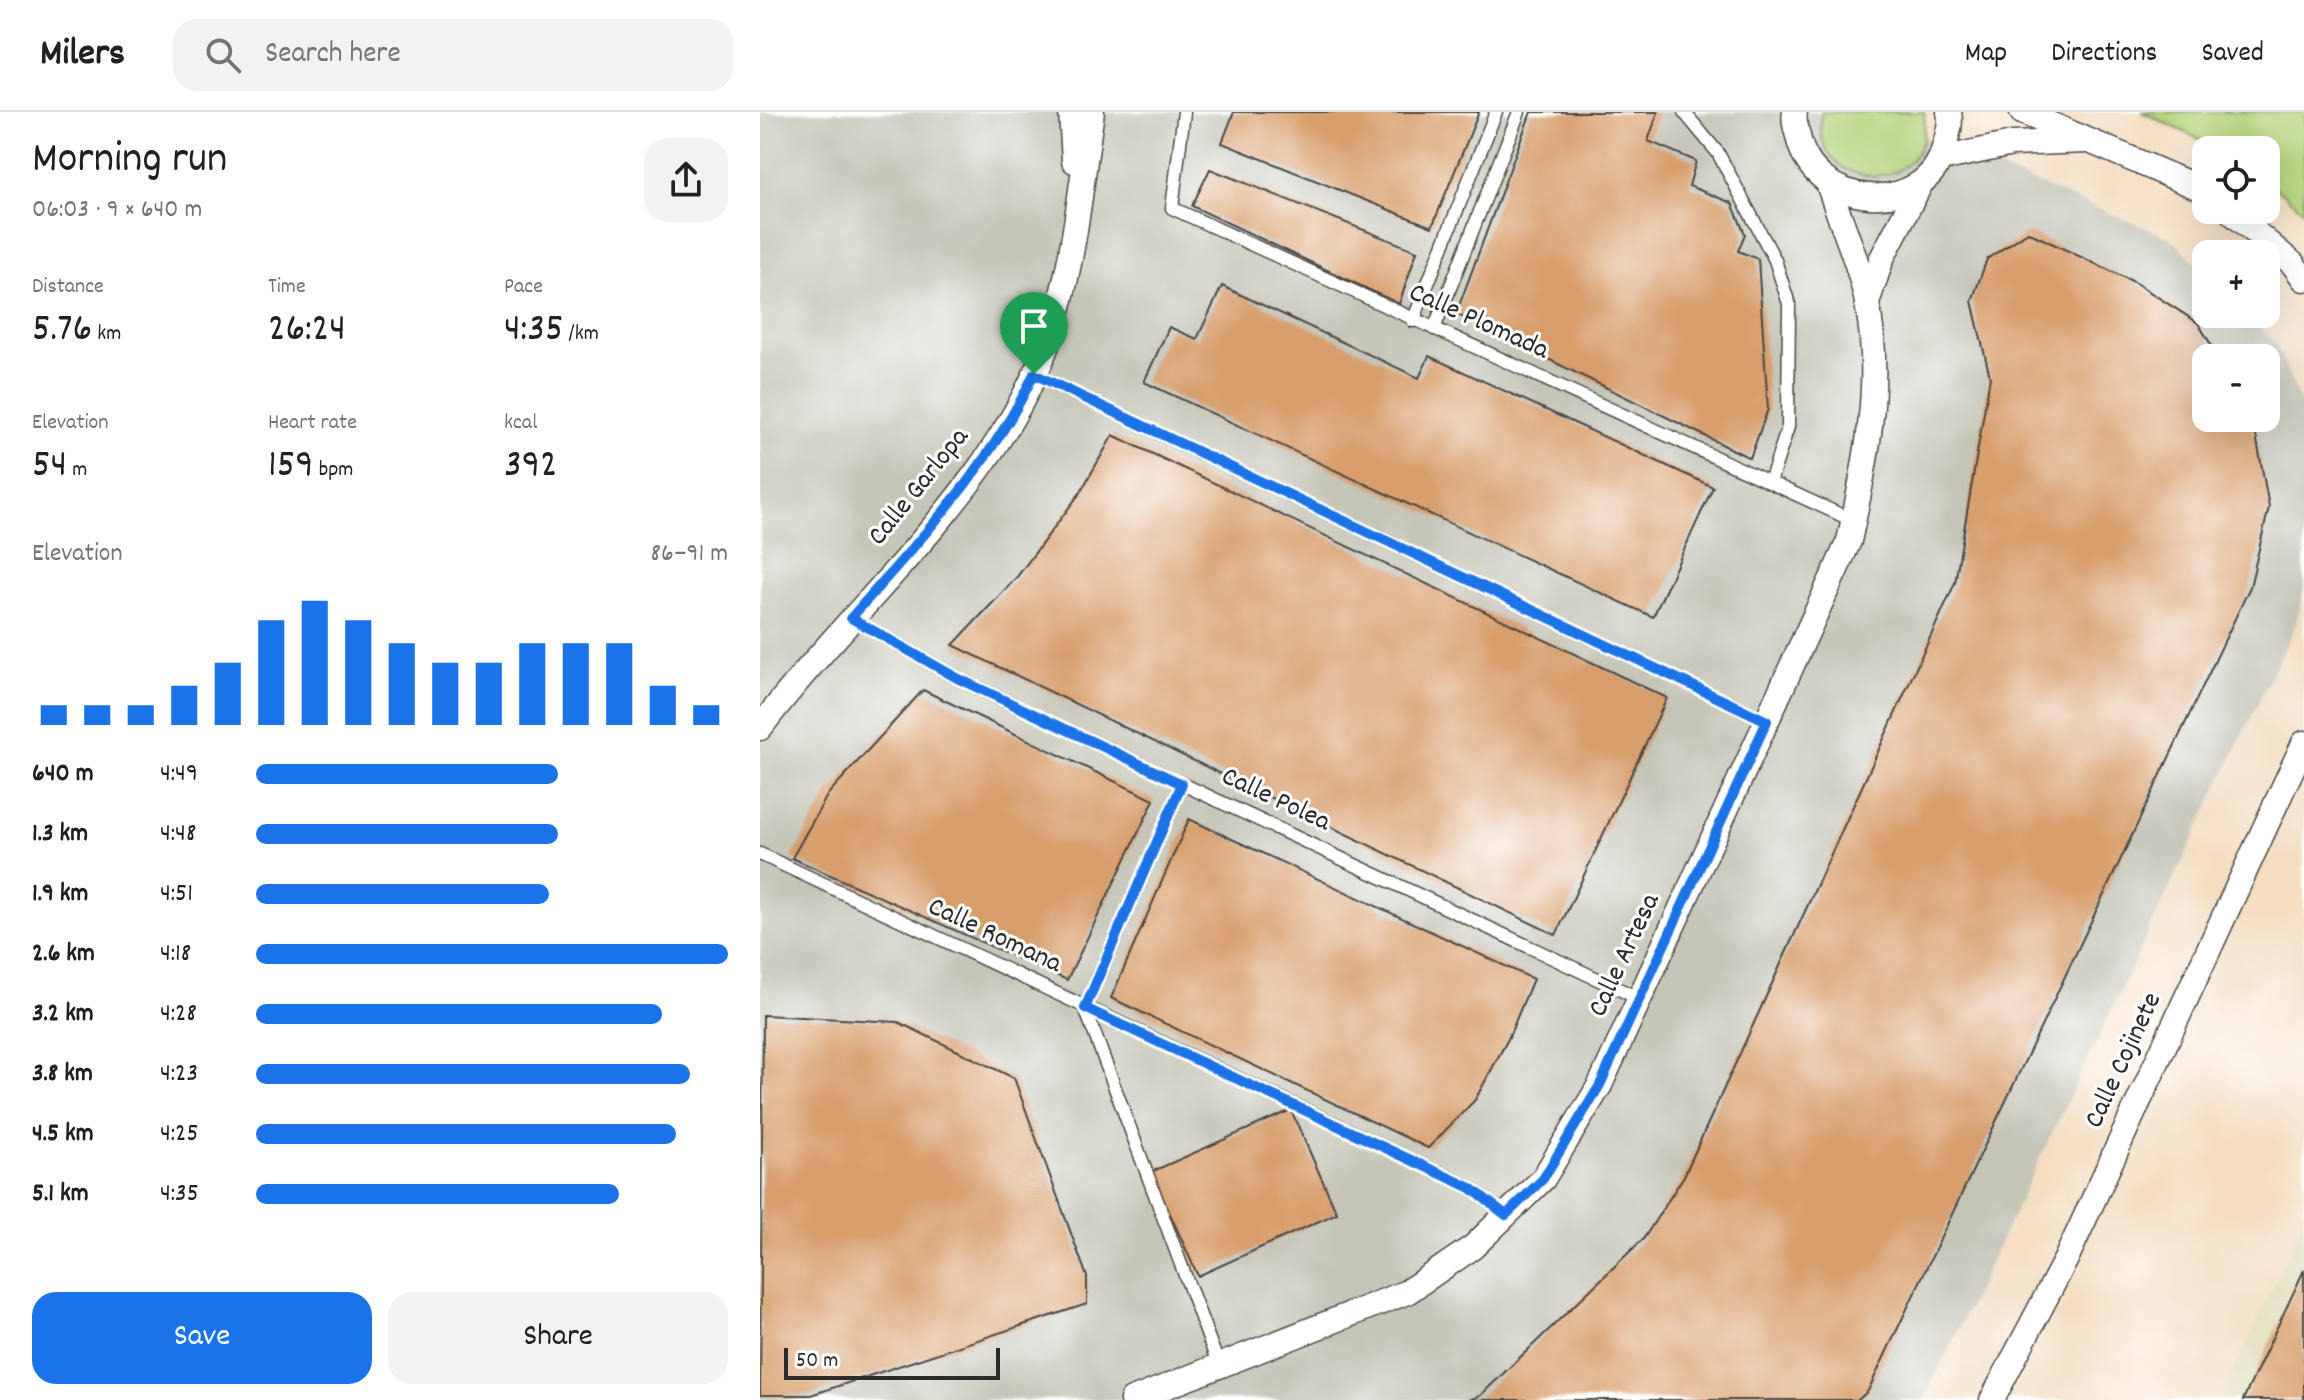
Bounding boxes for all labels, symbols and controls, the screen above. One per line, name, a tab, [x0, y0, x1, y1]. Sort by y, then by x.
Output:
search box	[173, 19, 733, 91]
text: Milers	[40, 28, 125, 83]
icon: search	[201, 33, 245, 77]
text: Search here	[265, 34, 401, 77]
text: Map	[1965, 35, 2007, 75]
text: Directions	[2051, 35, 2157, 75]
text: Saved	[2201, 35, 2264, 75]
text: Morning run	[32, 130, 227, 193]
map controls	[2192, 136, 2280, 432]
button: locate	[2192, 136, 2280, 224]
button: share	[644, 138, 728, 222]
text: 06:03 · 9 × 640 m	[32, 192, 202, 229]
button: +	[2192, 240, 2280, 328]
text: Distance	[32, 272, 104, 303]
text: Time	[268, 272, 306, 303]
text: Pace	[504, 272, 543, 303]
street label: Calle Plomada	[1402, 274, 1555, 372]
pin	[1000, 292, 1068, 374]
text: 5.76	[32, 303, 92, 360]
text: 26:24	[268, 303, 346, 360]
text: 4:35	[504, 303, 564, 360]
icon: arrive	[1012, 304, 1056, 348]
text: km	[92, 319, 121, 350]
text: /km	[564, 319, 599, 350]
button: −	[2192, 344, 2280, 432]
text: Elevation	[32, 408, 109, 439]
text: Heart rate	[268, 408, 357, 439]
text: kcal	[504, 408, 537, 439]
street label: Calle Garlopa	[860, 420, 981, 556]
text: 54	[32, 439, 67, 496]
text: 159	[268, 439, 314, 496]
text: 392	[504, 439, 558, 496]
text: m	[67, 455, 87, 486]
text: bpm	[314, 455, 353, 486]
text: Elevation	[32, 536, 122, 573]
text: 86–91 m	[651, 536, 728, 573]
text: 640 m	[32, 756, 94, 793]
text: 4:49	[160, 756, 198, 793]
street label: Calle Polea	[1214, 758, 1337, 844]
text: 1.3 km	[32, 816, 88, 853]
text: 4:48	[160, 816, 196, 853]
text: 1.9 km	[32, 876, 88, 913]
text: 4:51	[160, 876, 193, 913]
street label: Calle Artesa	[1580, 887, 1672, 1024]
street label: Calle Romana	[920, 889, 1068, 986]
text: 2.6 km	[32, 936, 95, 973]
text: 4:18	[160, 936, 191, 973]
street label: Calle Cojinete	[2076, 987, 2174, 1135]
text: 3.2 km	[32, 996, 94, 1033]
text: 4:28	[160, 996, 197, 1033]
text: 3.8 km	[32, 1056, 93, 1093]
text: 4:23	[160, 1056, 198, 1093]
text: 4.5 km	[32, 1116, 94, 1153]
text: 4:25	[160, 1116, 199, 1153]
text: 5.1 km	[32, 1176, 89, 1213]
text: 4:35	[160, 1176, 199, 1213]
button: Save	[32, 1292, 372, 1384]
button: Share	[388, 1292, 728, 1384]
scale bar	[784, 1344, 1000, 1380]
text: 50 m	[796, 1346, 838, 1377]

